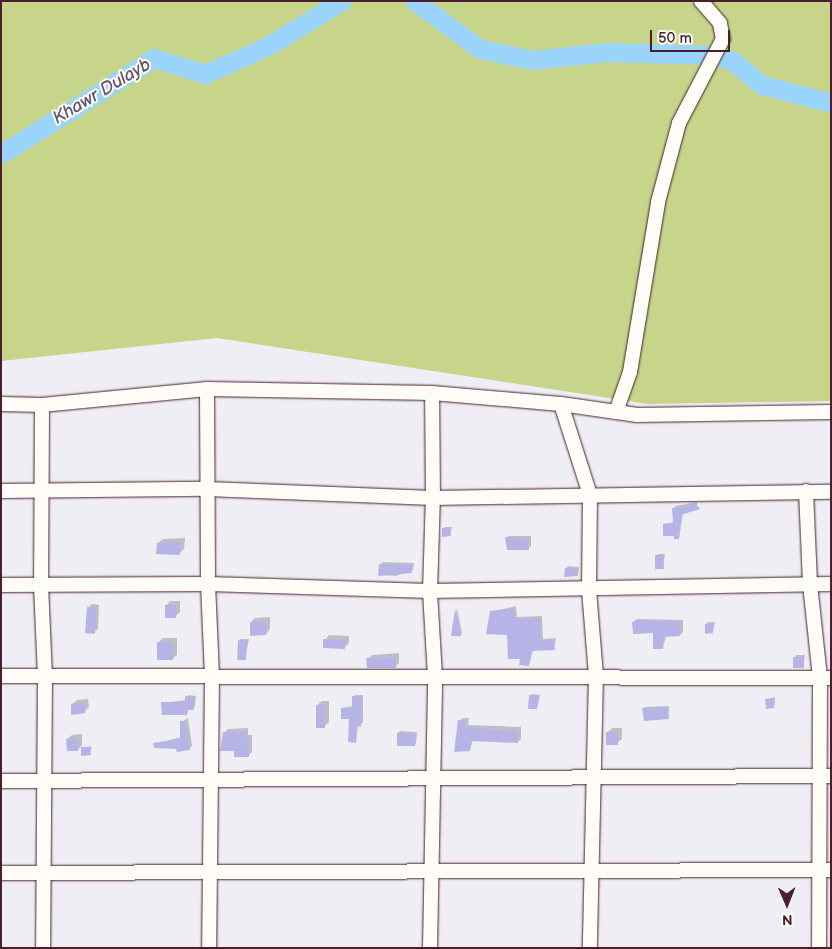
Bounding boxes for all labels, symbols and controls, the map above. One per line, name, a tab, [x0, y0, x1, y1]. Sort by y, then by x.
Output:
scale bar	[652, 20, 732, 52]
text: 50 m	[658, 29, 692, 48]
water label: Khawr Dulayb	[49, 54, 155, 130]
north arrow	[762, 879, 812, 929]
text: N	[782, 911, 793, 928]

